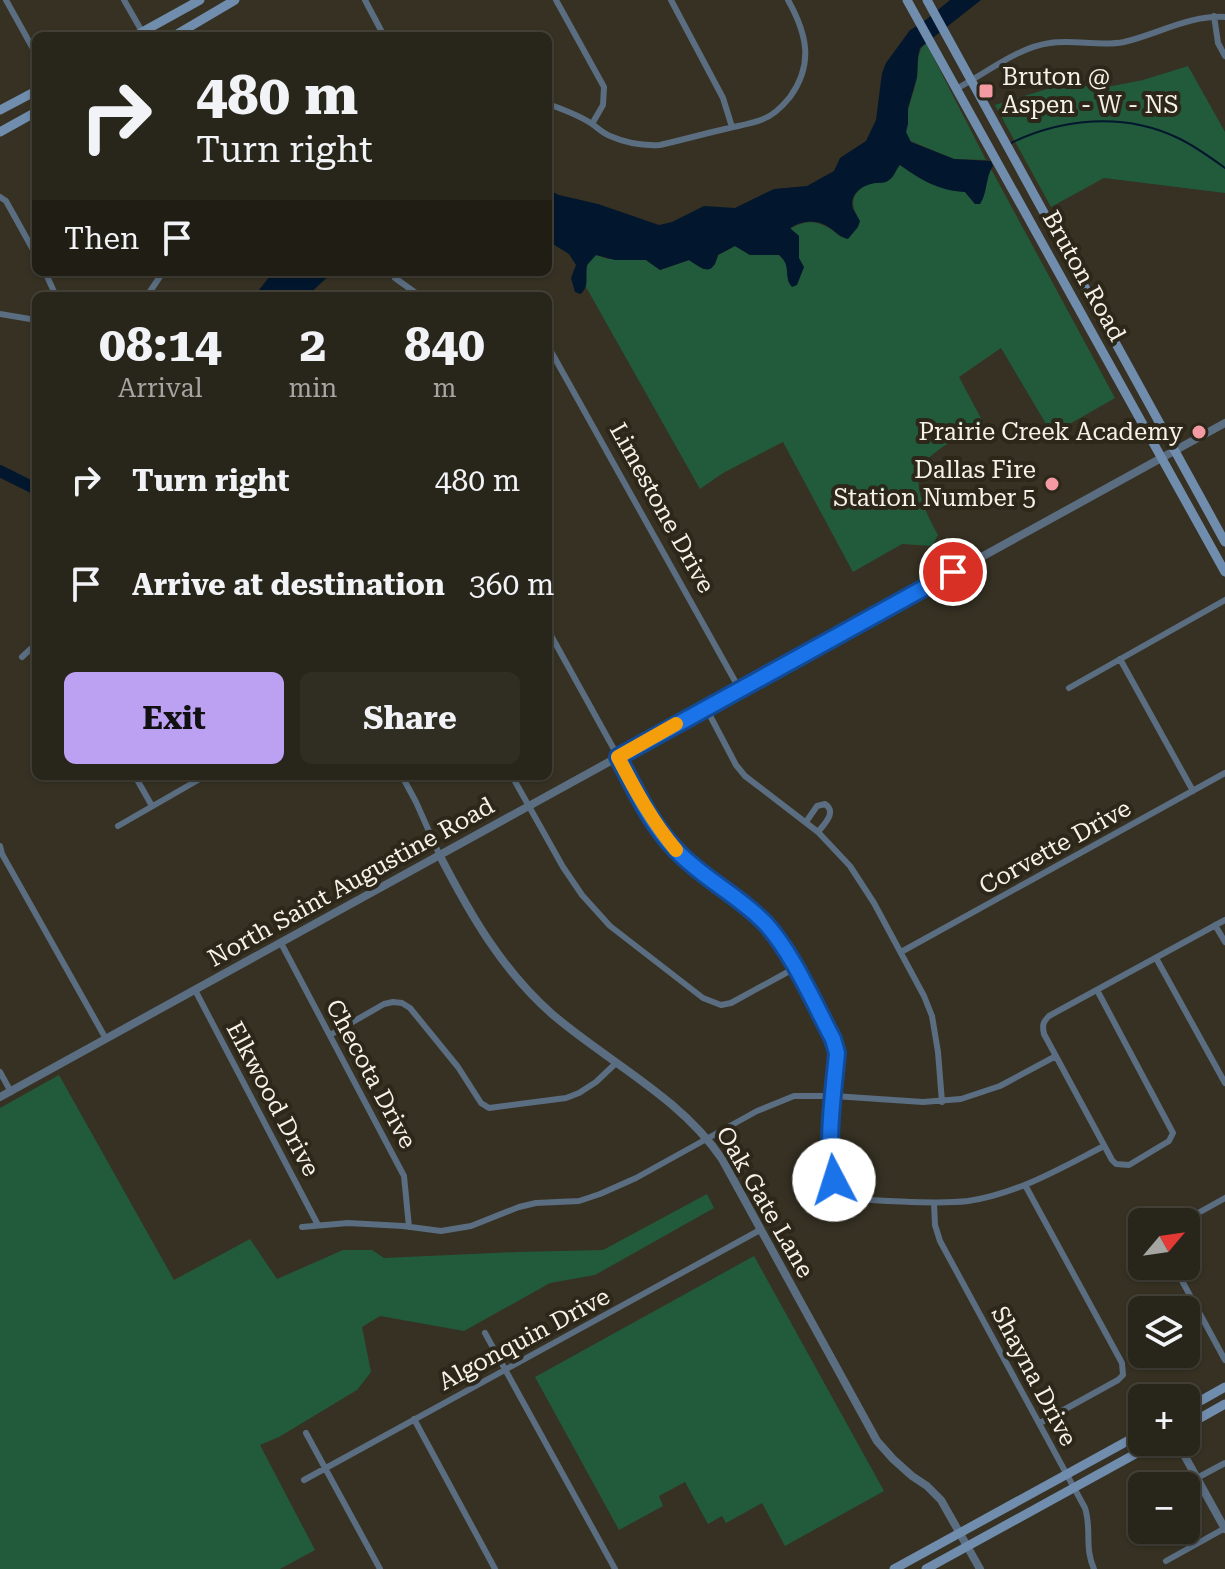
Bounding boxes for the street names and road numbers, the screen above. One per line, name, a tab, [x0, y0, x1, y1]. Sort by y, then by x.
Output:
street label: Bruton Road	[1037, 206, 1131, 346]
street label: Limestone Drive	[604, 418, 720, 598]
street label: North Saint Augustine Road	[203, 792, 499, 972]
street label: Corvette Drive	[974, 794, 1136, 900]
street label: Checota Drive	[320, 995, 422, 1153]
street label: Elkwood Drive	[221, 1017, 325, 1181]
street label: Oak Gate Lane	[710, 1121, 820, 1283]
street label: Algonquin Drive	[434, 1282, 614, 1396]
street label: Shayna Drive	[985, 1301, 1083, 1451]

